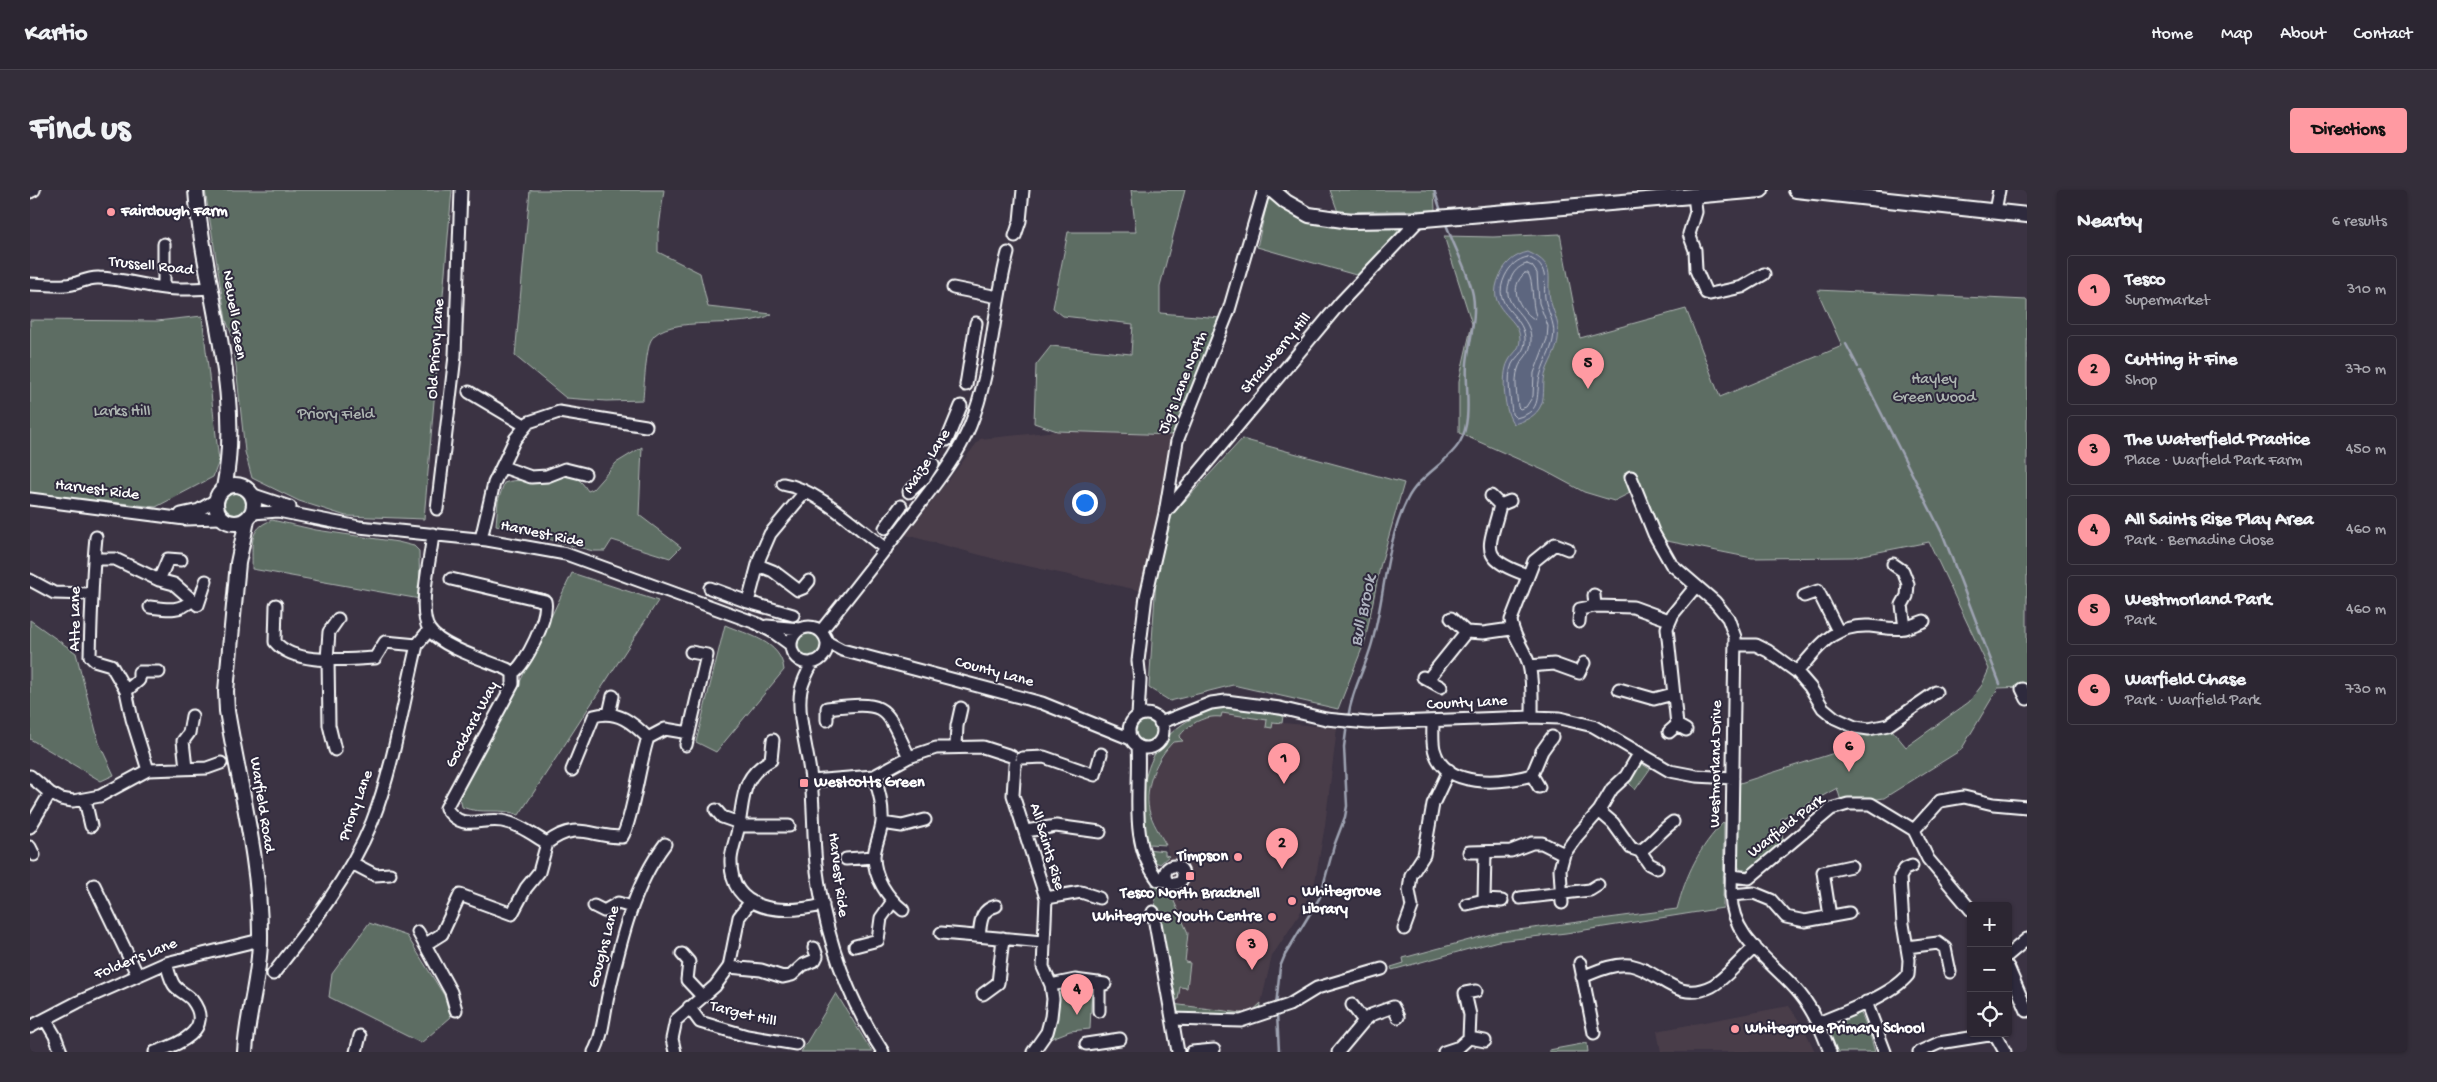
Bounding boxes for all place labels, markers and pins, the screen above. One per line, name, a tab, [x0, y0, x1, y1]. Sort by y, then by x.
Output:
place label: Fairclough Farm	[120, 203, 228, 222]
marker: Fairclough Farm	[105, 206, 117, 218]
pin: 5	[1572, 348, 1604, 389]
pin: 6	[1833, 731, 1865, 772]
pin: 1	[1268, 743, 1300, 784]
place label: Westcotts Green	[813, 774, 925, 793]
marker: Westcotts Green	[798, 777, 810, 789]
pin: 2	[1266, 828, 1298, 869]
place label: Timpson	[1175, 848, 1228, 867]
marker: Timpson	[1232, 851, 1244, 863]
marker: Tesco North Bracknell	[1184, 870, 1196, 882]
place label: Whitegrove Library	[1301, 883, 1382, 920]
place label: Tesco North Bracknell	[1118, 885, 1260, 904]
marker: Whitegrove Library	[1286, 895, 1298, 907]
place label: Whitegrove Youth Centre	[1091, 908, 1263, 927]
marker: Whitegrove Youth Centre	[1266, 911, 1278, 923]
pin: 3	[1236, 929, 1268, 970]
pin: 4	[1061, 974, 1093, 1015]
place label: Whitegrove Primary School	[1744, 1020, 1925, 1039]
marker: Whitegrove Primary School	[1729, 1023, 1741, 1035]

